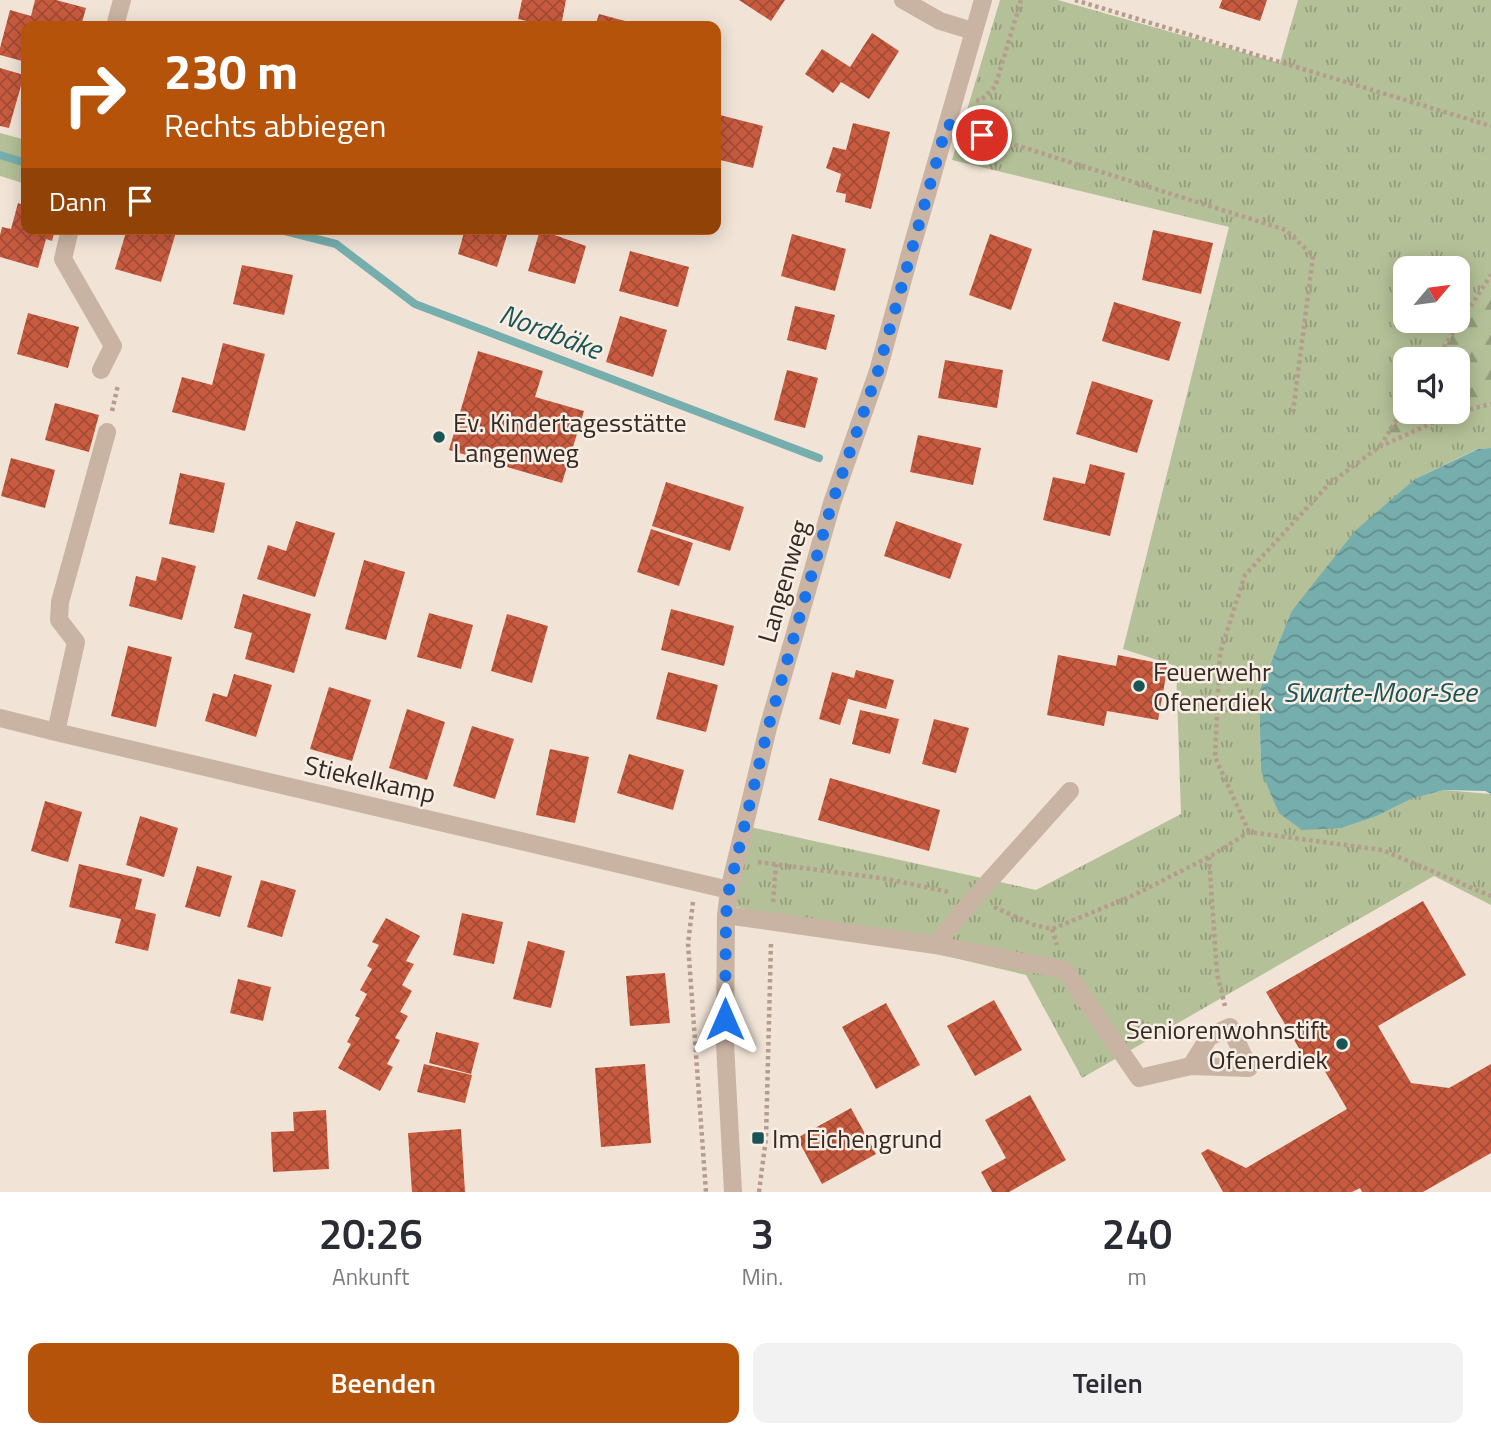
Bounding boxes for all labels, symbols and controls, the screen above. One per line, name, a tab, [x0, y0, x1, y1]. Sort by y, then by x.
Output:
text: 230 m	[164, 33, 298, 108]
icon: right	[49, 49, 140, 140]
text: Rechts abbiegen	[164, 101, 386, 149]
pin	[952, 105, 1012, 165]
icon: arrive	[963, 116, 1001, 154]
text: Dann	[49, 182, 107, 221]
icon: arrive	[121, 182, 159, 220]
north arrow	[1393, 256, 1470, 332]
map controls	[1393, 256, 1470, 424]
water label: Nordbäke	[493, 292, 610, 371]
button: sound	[1393, 347, 1470, 424]
place label: Ev. Kindertagesstätte Langenweg	[453, 403, 687, 472]
marker: Ev. Kindertagesstätte Langenweg	[431, 429, 447, 445]
street label: Langenweg	[747, 515, 819, 647]
place label: Feuerwehr Ofenerdiek	[1153, 652, 1272, 721]
water label: Swarte-Moor-See	[1283, 670, 1479, 713]
marker: Feuerwehr Ofenerdiek	[1131, 678, 1147, 694]
street label: Stiekelkamp	[300, 745, 440, 813]
position arrow	[688, 982, 762, 1056]
place label: Seniorenwohnstift Ofenerdiek	[1126, 1010, 1328, 1079]
marker: Seniorenwohnstift Ofenerdiek	[1334, 1036, 1350, 1052]
place label: Im Eichengrund	[772, 1119, 942, 1158]
marker: Im Eichengrund	[750, 1130, 766, 1146]
text: 20:26	[319, 1201, 423, 1265]
text: 3	[751, 1201, 774, 1265]
text: 240	[1102, 1201, 1172, 1265]
text: Ankunft	[332, 1259, 409, 1294]
text: Min.	[741, 1259, 783, 1294]
text: m	[1127, 1259, 1147, 1294]
button: Beenden	[28, 1343, 739, 1423]
button: Teilen	[753, 1343, 1463, 1423]

